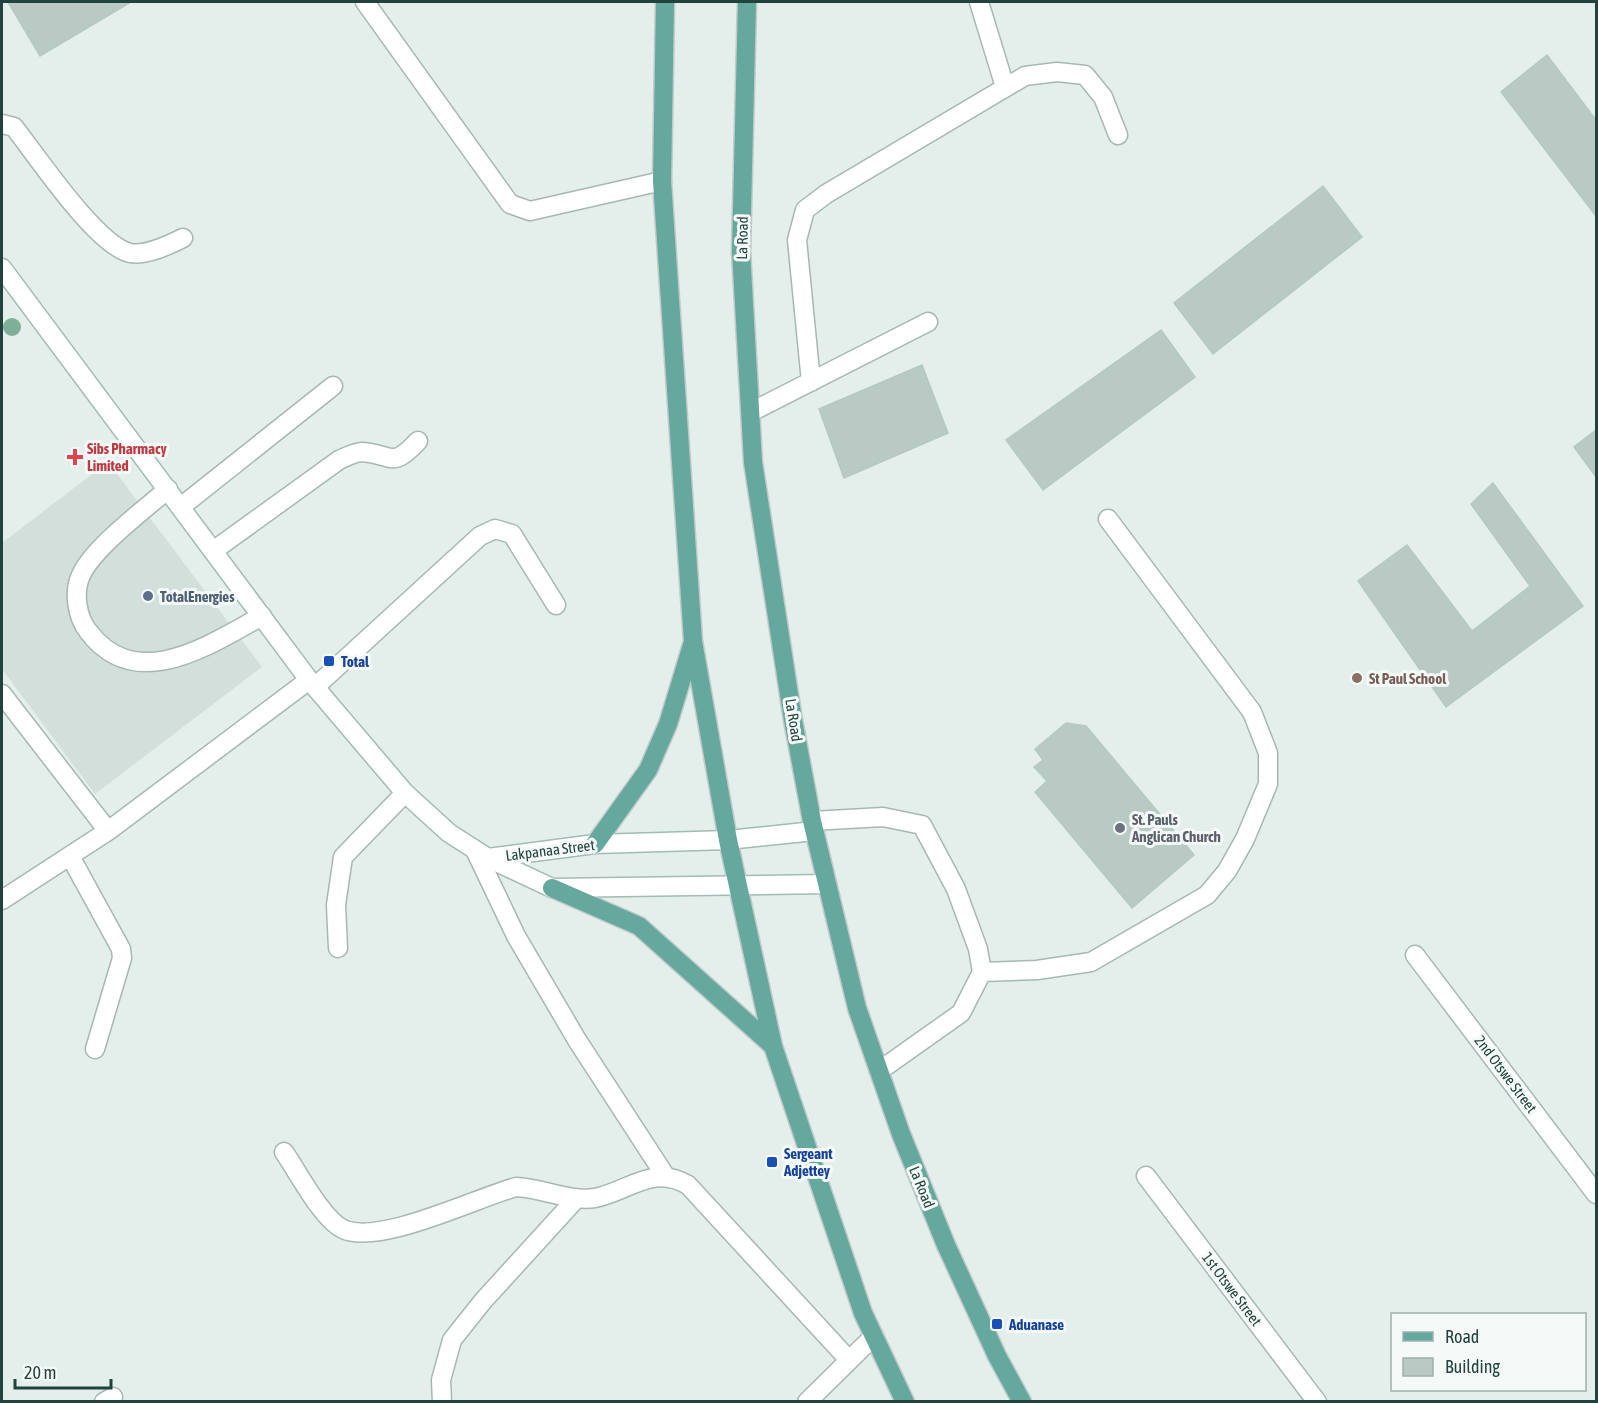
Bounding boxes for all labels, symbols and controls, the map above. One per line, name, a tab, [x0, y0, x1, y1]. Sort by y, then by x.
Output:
street label: La Road	[733, 216, 751, 260]
place label: Sibs Pharmacy Limited	[87, 440, 168, 474]
marker: Sibs Pharmacy Limited	[68, 450, 82, 464]
place label: TotalEnergies	[160, 588, 235, 605]
marker: TotalEnergies	[141, 589, 155, 603]
place label: Total	[341, 653, 370, 670]
marker: Total	[322, 654, 336, 668]
place label: St Paul School	[1369, 670, 1447, 687]
marker: St Paul School	[1350, 671, 1364, 685]
street label: La Road	[782, 697, 806, 743]
place label: St. Pauls Anglican Church	[1131, 811, 1221, 845]
marker: St. Pauls Anglican Church	[1113, 821, 1127, 835]
street label: Lakpanaa Street	[504, 836, 596, 864]
street label: 2nd Otswe Street	[1471, 1032, 1541, 1116]
place label: Sergeant Adjettey	[783, 1145, 833, 1179]
marker: Sergeant Adjettey	[765, 1155, 779, 1169]
street label: La Road	[906, 1164, 938, 1210]
street label: 1st Otswe Street	[1199, 1249, 1265, 1329]
legend	[1391, 1313, 1586, 1391]
place label: Aduanase	[1008, 1316, 1064, 1333]
marker: Aduanase	[990, 1317, 1004, 1331]
text: Road	[1445, 1326, 1479, 1347]
scale bar	[15, 1352, 111, 1390]
text: Building	[1445, 1356, 1500, 1377]
text: 20 m	[24, 1362, 56, 1383]

